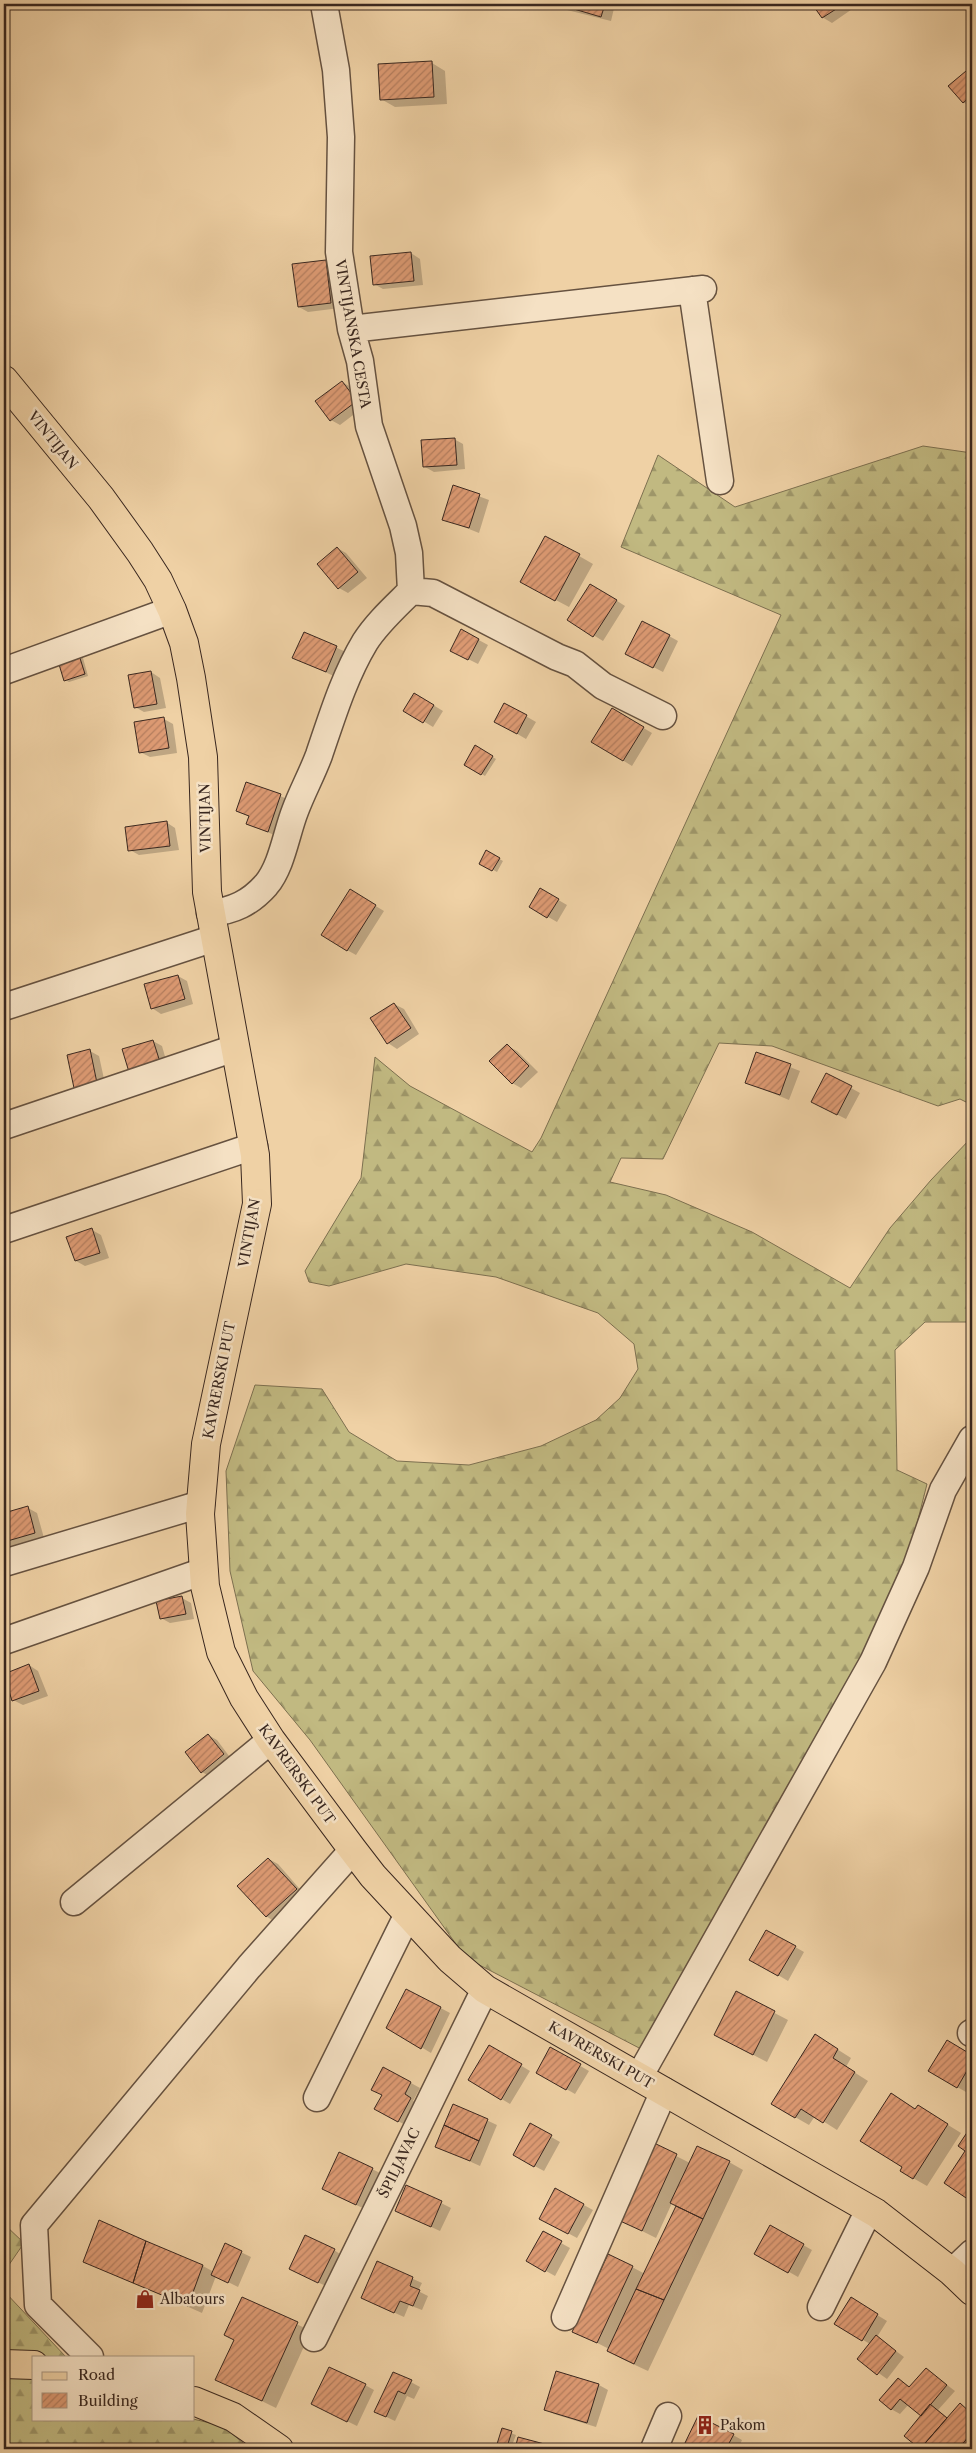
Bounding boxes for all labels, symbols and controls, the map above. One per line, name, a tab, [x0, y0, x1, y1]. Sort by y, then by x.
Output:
street label: VINTIJANSKA CESTA	[331, 257, 375, 411]
street label: VINTIJAN	[23, 406, 82, 473]
street label: VINTIJAN	[195, 783, 215, 854]
street label: VINTIJAN	[234, 1197, 264, 1270]
street label: KAVRERSKI PUT	[199, 1319, 239, 1440]
street label: KAVRERSKI PUT	[255, 1720, 340, 1828]
street label: KAVRERSKI PUT	[545, 2017, 658, 2093]
street label: ŠPILJAVAC	[373, 2125, 424, 2201]
shop icon: Albatours	[134, 2288, 156, 2310]
place label: Albatours	[159, 2290, 225, 2308]
legend	[32, 2356, 195, 2420]
text: Road	[78, 2365, 115, 2384]
text: Building	[78, 2391, 138, 2410]
building icon: Pakom	[694, 2414, 716, 2436]
place label: Pakom	[720, 2416, 766, 2434]

